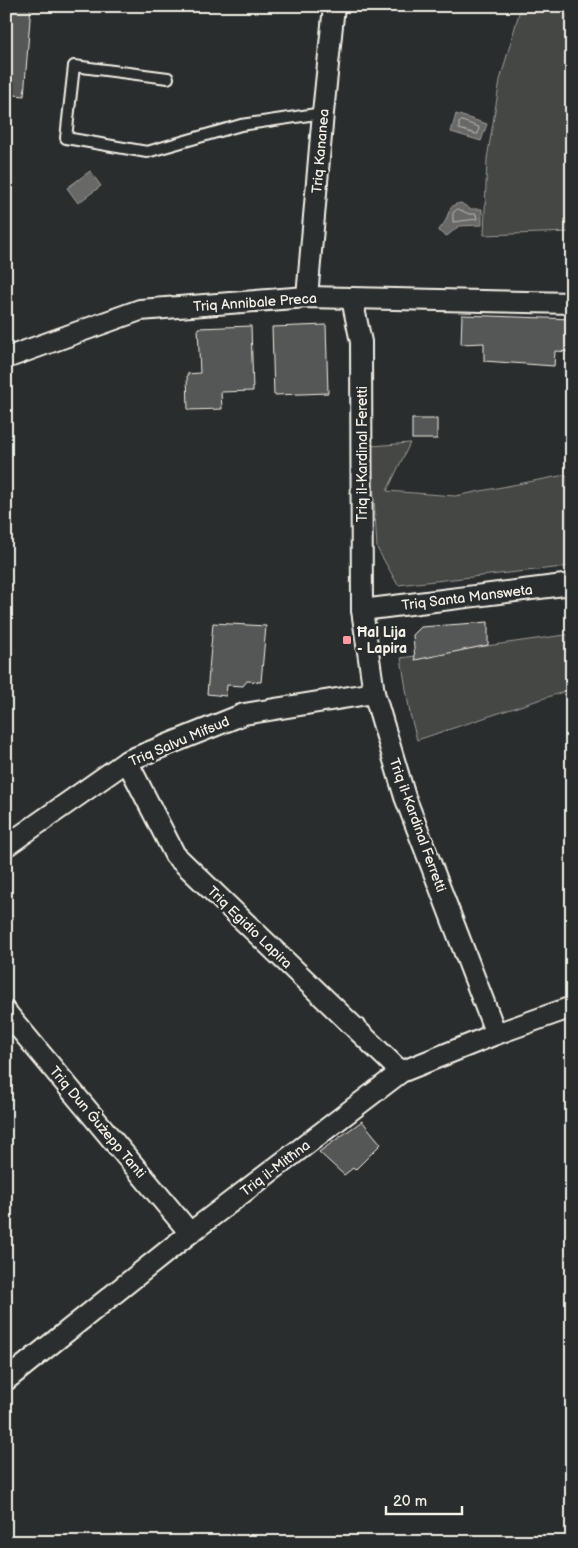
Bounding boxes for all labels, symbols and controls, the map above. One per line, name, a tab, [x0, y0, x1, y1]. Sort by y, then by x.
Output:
street label: Triq Kananea	[308, 108, 333, 194]
street label: Triq Annibale Preca	[193, 290, 317, 315]
street label: Triq il-Kardinal Feretti	[354, 386, 371, 522]
street label: Triq Santa Mansweta	[401, 581, 534, 614]
place label: Ħal Lija - Lapira	[357, 624, 407, 657]
marker: Ħal Lija - Lapira	[341, 634, 353, 646]
street label: Triq Salvu Mifsud	[126, 713, 232, 770]
street label: Triq il-Kardinal Ferretti	[385, 756, 450, 894]
street label: Triq Egidio Lapira	[204, 883, 296, 972]
street label: Triq Dun Ġużepp Tanti	[46, 1063, 149, 1182]
street label: Triq il-Mitħna	[237, 1137, 314, 1200]
scale bar	[386, 1483, 462, 1515]
text: 20 m	[393, 1492, 427, 1511]

